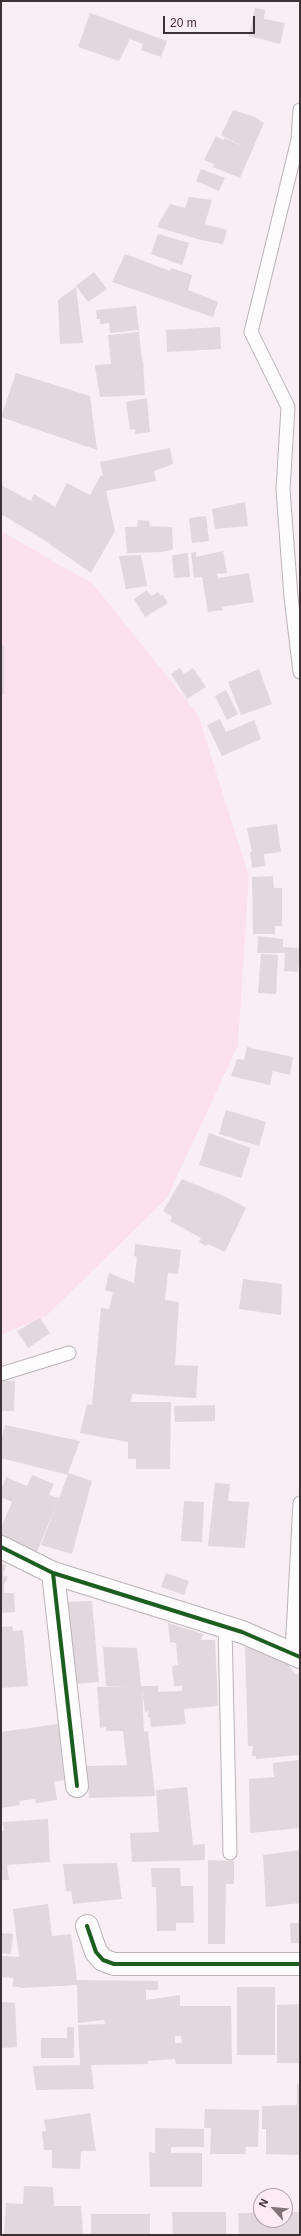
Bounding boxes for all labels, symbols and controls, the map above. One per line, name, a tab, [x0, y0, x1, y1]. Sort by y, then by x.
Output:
scale bar	[165, 8, 257, 34]
text: 20 m	[170, 16, 197, 30]
north arrow	[253, 2188, 293, 2228]
text: N	[256, 2197, 270, 2209]

